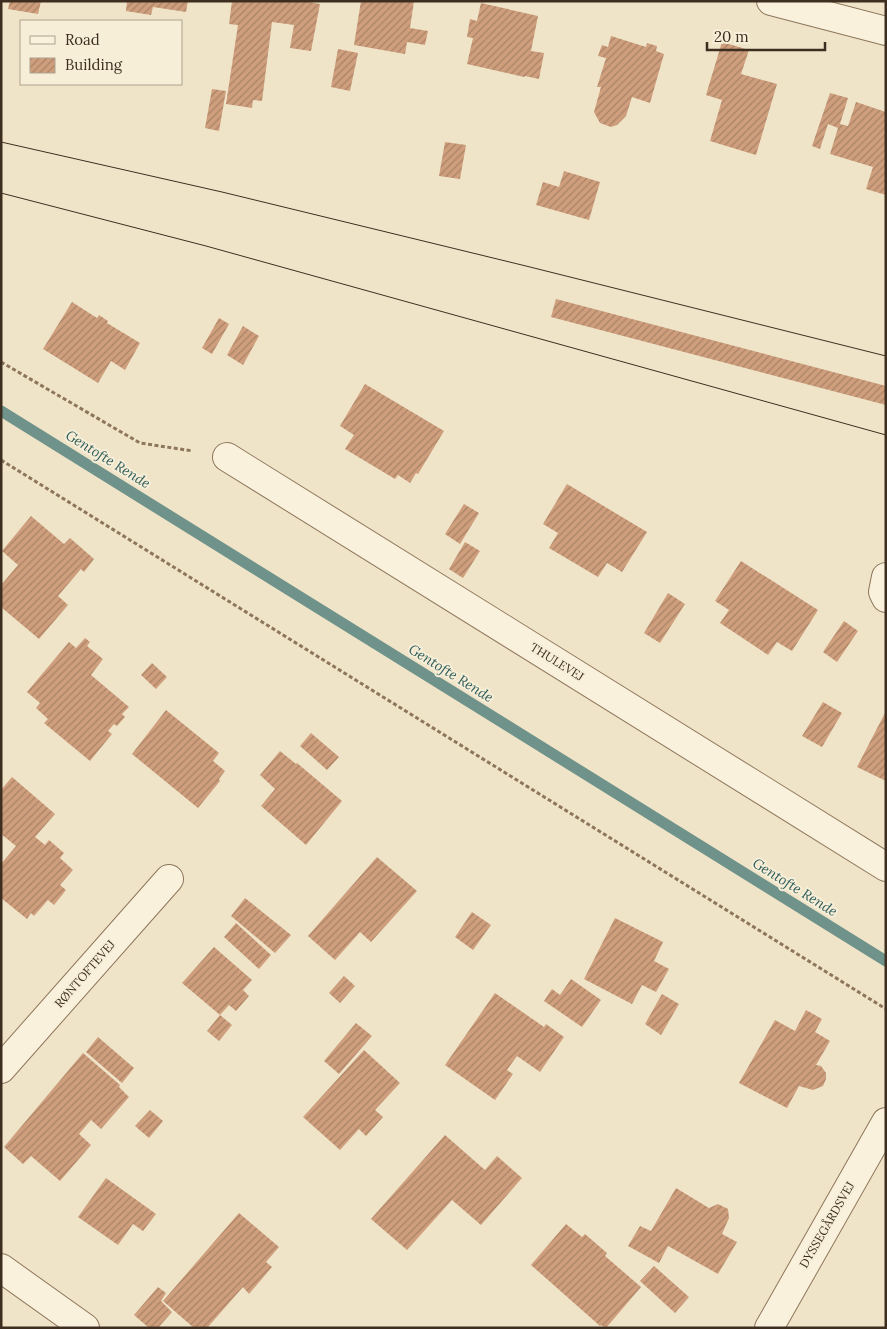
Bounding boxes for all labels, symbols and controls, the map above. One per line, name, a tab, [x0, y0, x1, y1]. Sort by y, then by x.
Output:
legend	[20, 20, 182, 85]
scale bar	[707, 20, 824, 52]
text: 20 m	[714, 27, 749, 46]
text: Road	[65, 30, 100, 49]
text: Building	[65, 55, 123, 74]
water label: Gentofte Rende	[62, 426, 154, 492]
street label: THULEVEJ	[528, 639, 587, 684]
water label: Gentofte Rende	[405, 640, 497, 706]
water label: Gentofte Rende	[749, 854, 841, 920]
street label: RØNTOFTEVEJ	[51, 936, 118, 1011]
street label: DYSSEGÅRDSVEJ	[796, 1178, 858, 1271]

